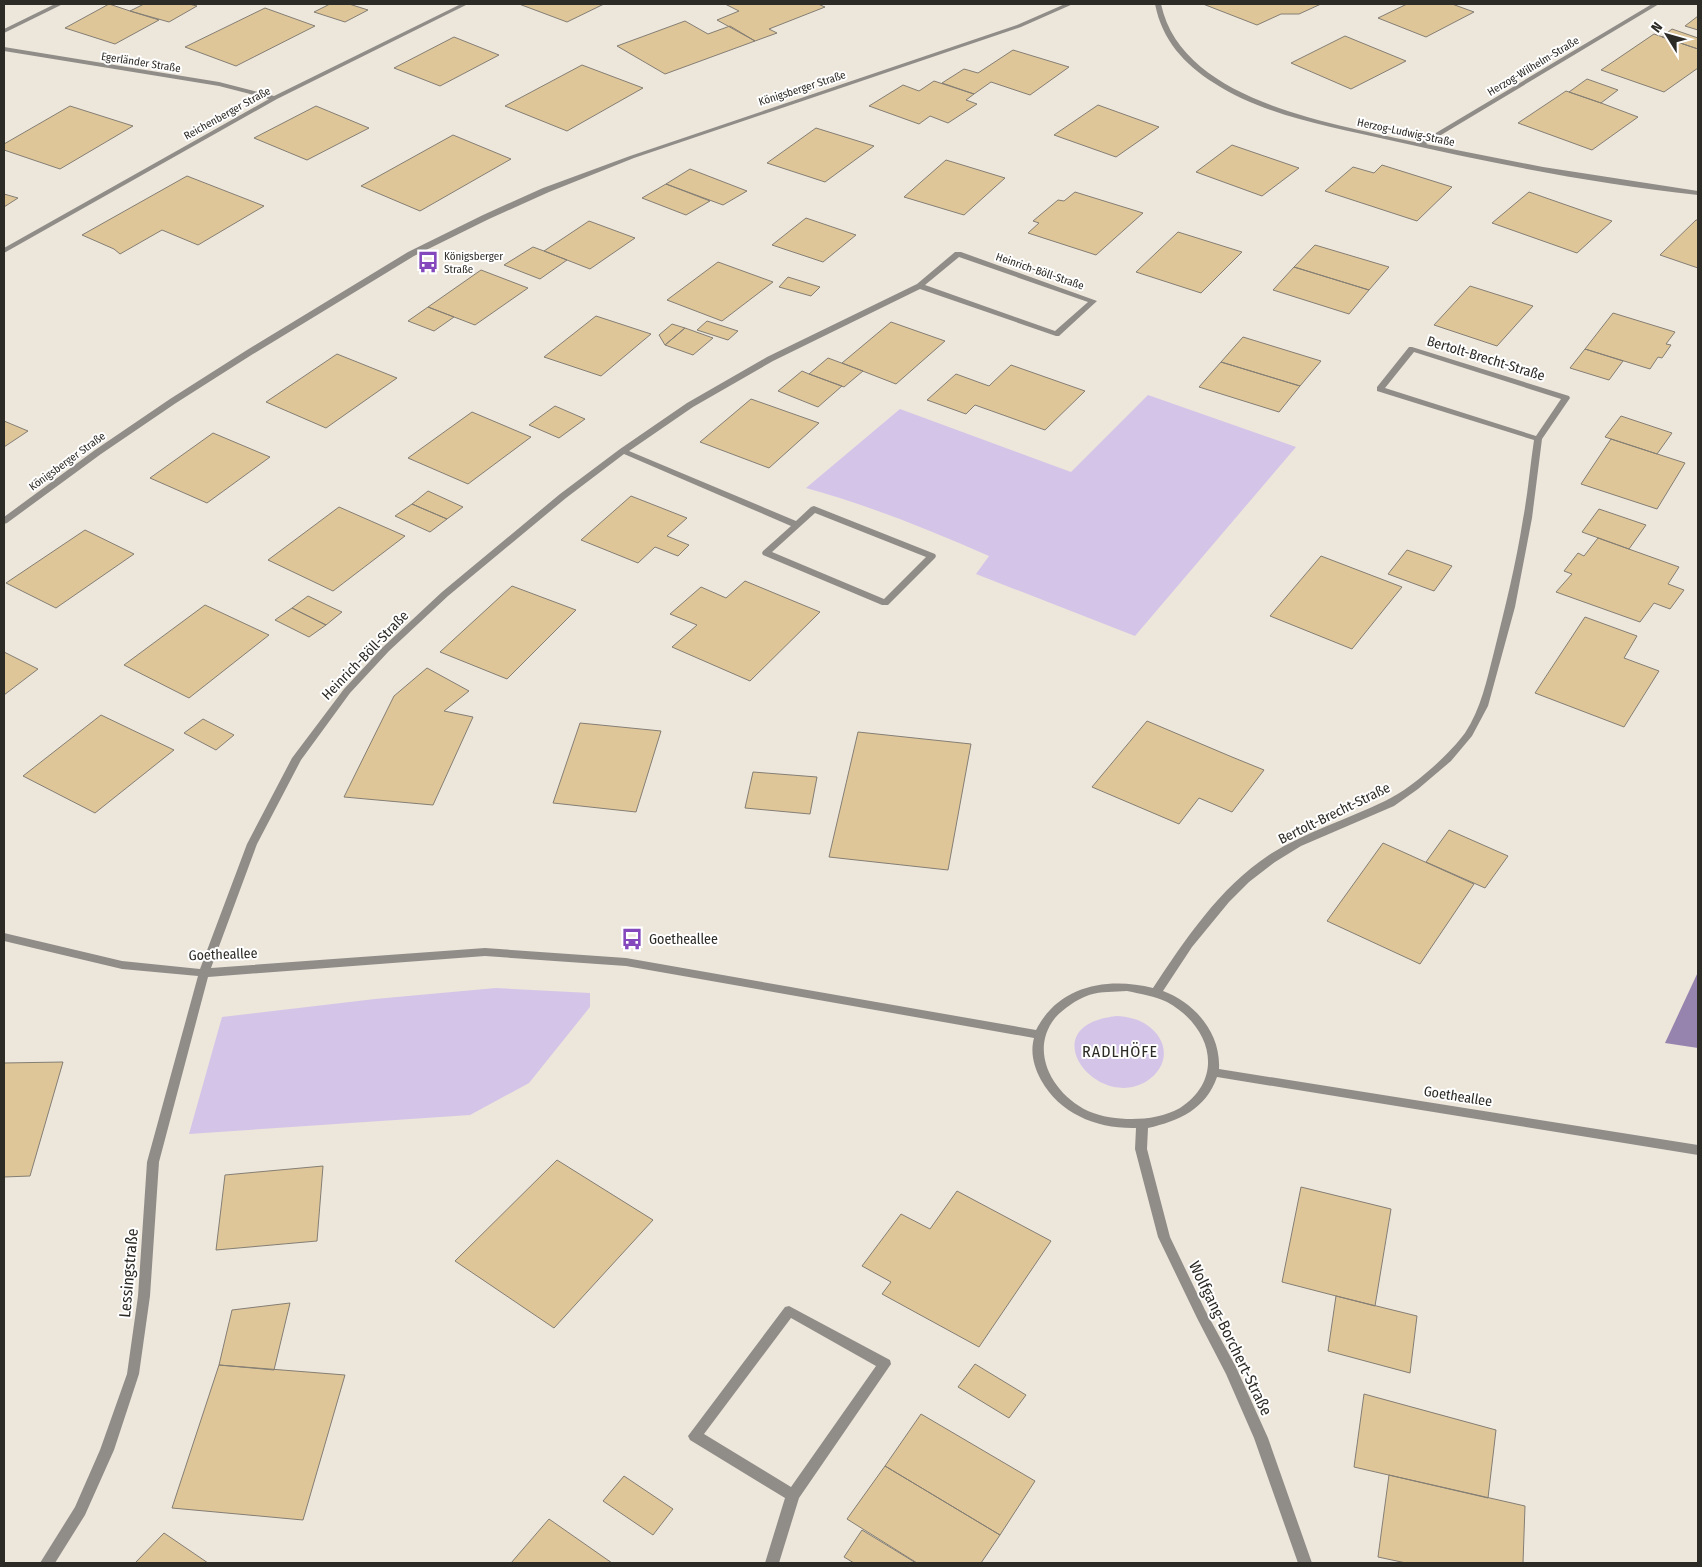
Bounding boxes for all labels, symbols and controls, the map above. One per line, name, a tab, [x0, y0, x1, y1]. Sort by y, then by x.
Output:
north arrow	[1642, 10, 1692, 60]
text: N	[1648, 19, 1666, 36]
street label: Herzog-Wilhelm-Straße	[1485, 34, 1581, 99]
street label: Egerländer Straße	[100, 50, 182, 75]
street label: Königsberger Straße	[757, 68, 847, 109]
street label: Reichenberger Straße	[182, 84, 273, 143]
street label: Herzog-Ludwig-Straße	[1356, 116, 1456, 149]
bus stop icon: Königsberger Straße	[415, 249, 441, 275]
place label: Königsberger Straße	[444, 250, 503, 276]
street label: Heinrich-Böll-Straße	[994, 250, 1086, 293]
street label: Bertolt-Brecht-Straße	[1425, 332, 1547, 385]
street label: Königsberger Straße	[27, 429, 108, 493]
street label: Heinrich-Böll-Straße	[318, 607, 412, 703]
street label: Bertolt-Brecht-Straße	[1275, 779, 1393, 848]
bus stop icon: Goetheallee	[619, 926, 645, 952]
place label: Goetheallee	[649, 931, 718, 948]
street label: Goetheallee	[188, 945, 258, 964]
district label: RADLHÖFE	[1082, 1042, 1158, 1061]
street label: Goetheallee	[1423, 1083, 1493, 1110]
street label: Lessingstraße	[115, 1228, 142, 1318]
street label: Wolfgang-Borchert-Straße	[1185, 1258, 1276, 1419]

